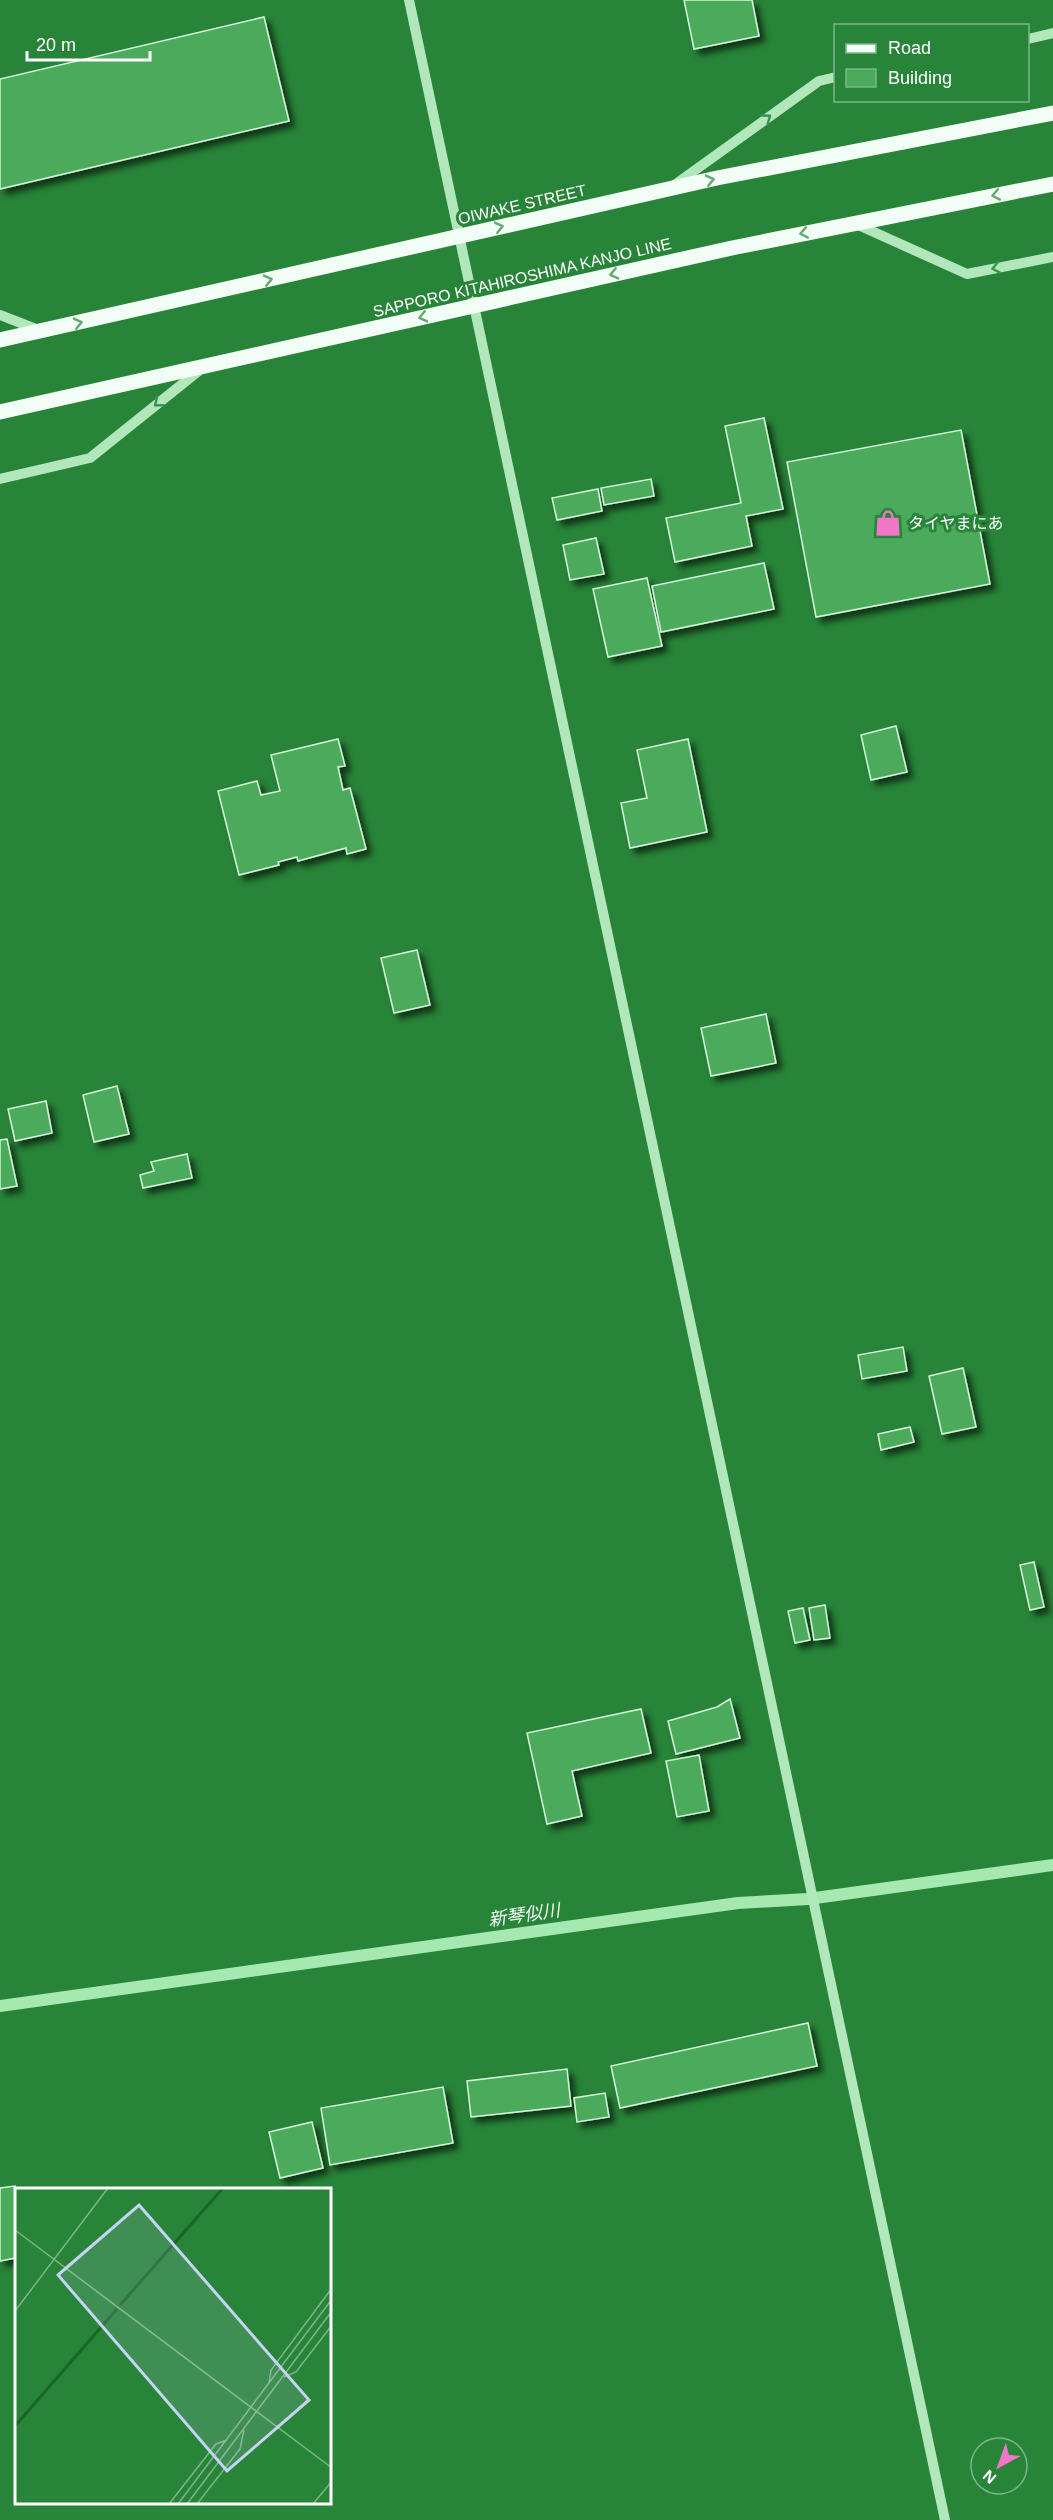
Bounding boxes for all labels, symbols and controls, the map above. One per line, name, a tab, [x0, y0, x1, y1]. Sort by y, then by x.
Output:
scale bar	[27, 24, 150, 62]
legend	[834, 24, 1029, 102]
text: 20 m	[36, 35, 76, 55]
text: Road	[888, 38, 931, 58]
text: Building	[888, 68, 952, 88]
one-way arrow	[760, 114, 771, 125]
one-way arrow	[704, 174, 714, 187]
street label: OIWAKE STREET	[456, 181, 588, 228]
one-way arrow	[991, 188, 1001, 201]
one-way arrow	[494, 222, 504, 235]
one-way arrow	[800, 226, 810, 239]
street label: SAPPORO KITAHIROSHIMA KANJO LINE	[371, 235, 673, 320]
one-way arrow	[991, 261, 1001, 274]
one-way arrow	[609, 267, 619, 280]
one-way arrow	[263, 274, 273, 287]
one-way arrow	[419, 310, 429, 323]
one-way arrow	[72, 317, 82, 330]
one-way arrow	[154, 396, 165, 407]
shop icon: タイヤまにあ	[873, 508, 903, 538]
place label: タイヤまにあ	[908, 515, 1004, 532]
water label: 新琴似川	[487, 1900, 563, 1930]
inset map	[15, 2188, 332, 2505]
north arrow	[969, 2436, 1029, 2496]
text: N	[980, 2467, 999, 2487]

